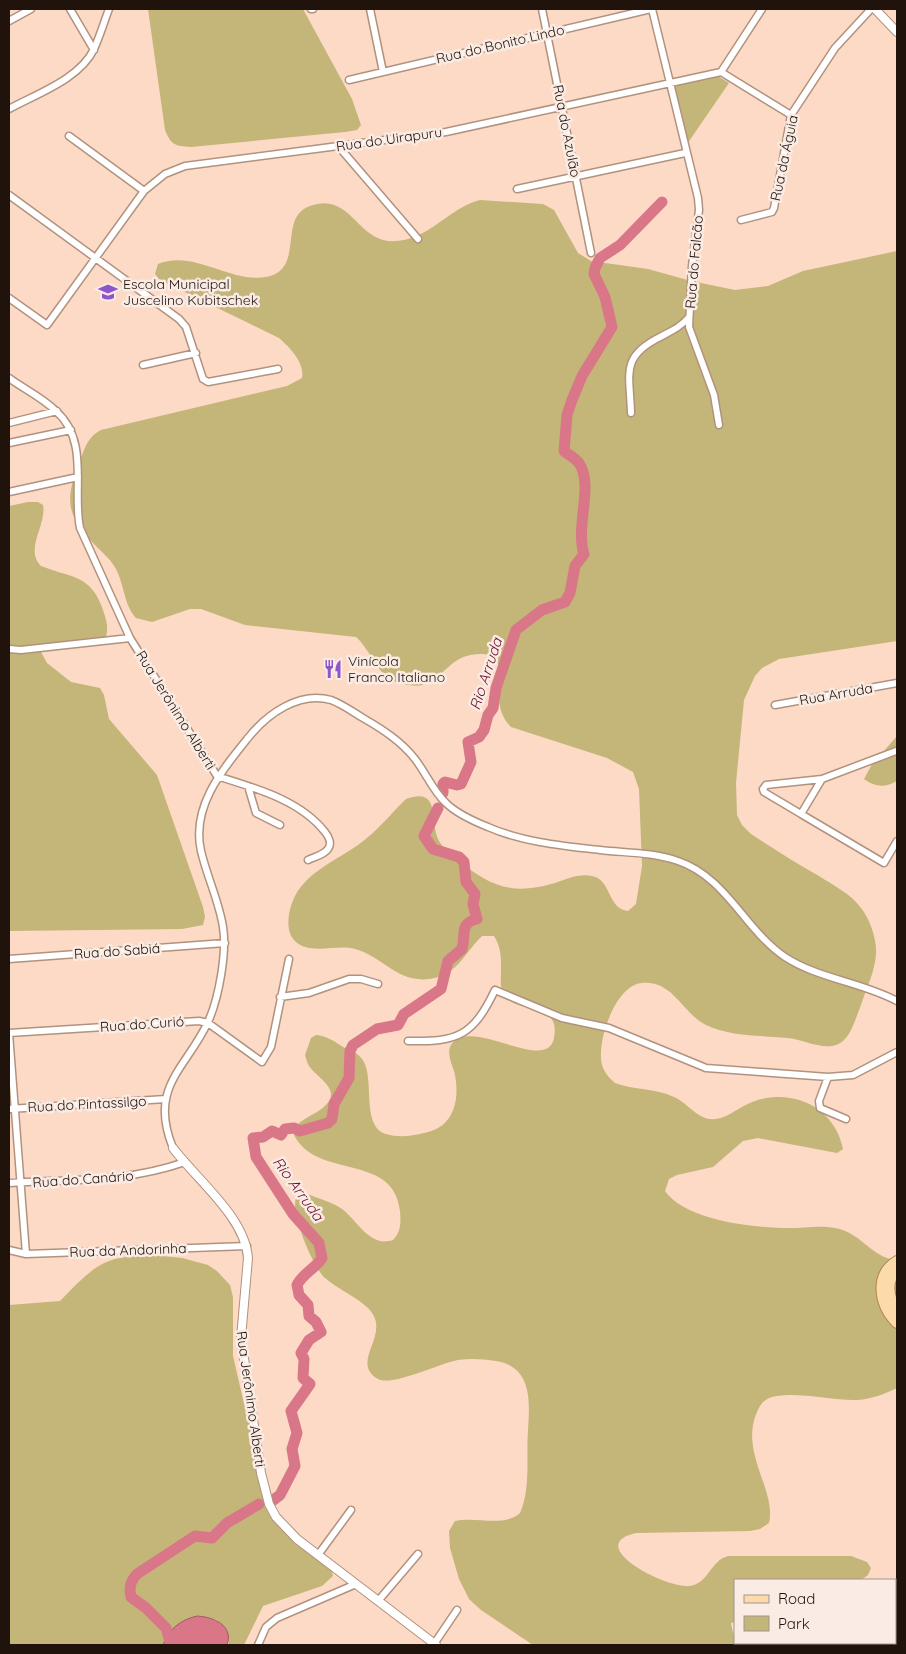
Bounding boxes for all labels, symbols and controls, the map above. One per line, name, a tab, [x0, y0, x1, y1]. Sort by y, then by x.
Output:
street label: Rua do Bonito Lindo	[434, 20, 566, 68]
street label: Rua do Azulão	[549, 83, 585, 179]
street label: Rua da Águia	[766, 113, 802, 203]
street label: Rua do Uirapuru	[335, 123, 443, 155]
street label: Rua do Falcão	[681, 215, 707, 309]
place label: Escola Municipal Juscelino Kubitschek	[123, 275, 258, 309]
school or university icon: Escola Municipal Juscelino Kubitschek	[97, 281, 119, 303]
water label: Rio Arruda	[465, 635, 506, 712]
street label: Rua Jerônimo Alberti	[132, 647, 220, 773]
place label: Vinícola Franco Italiano	[348, 652, 445, 686]
restaurant icon: Vinícola Franco Italiano	[322, 658, 344, 680]
street label: Rua Arruda	[798, 679, 874, 709]
street label: Rua do Sabiá	[73, 939, 161, 963]
street label: Rua do Curió	[99, 1012, 185, 1036]
street label: Rua do Pintassilgo	[27, 1092, 147, 1116]
water label: Rio Arruda	[269, 1153, 328, 1225]
street label: Rua do Canário	[32, 1166, 134, 1192]
street label: Rua da Andorinha	[69, 1239, 187, 1261]
street label: Rua Jerônimo Alberti	[233, 1330, 269, 1468]
legend	[734, 1579, 896, 1644]
text: Road	[778, 1589, 815, 1608]
text: Park	[778, 1614, 810, 1633]

